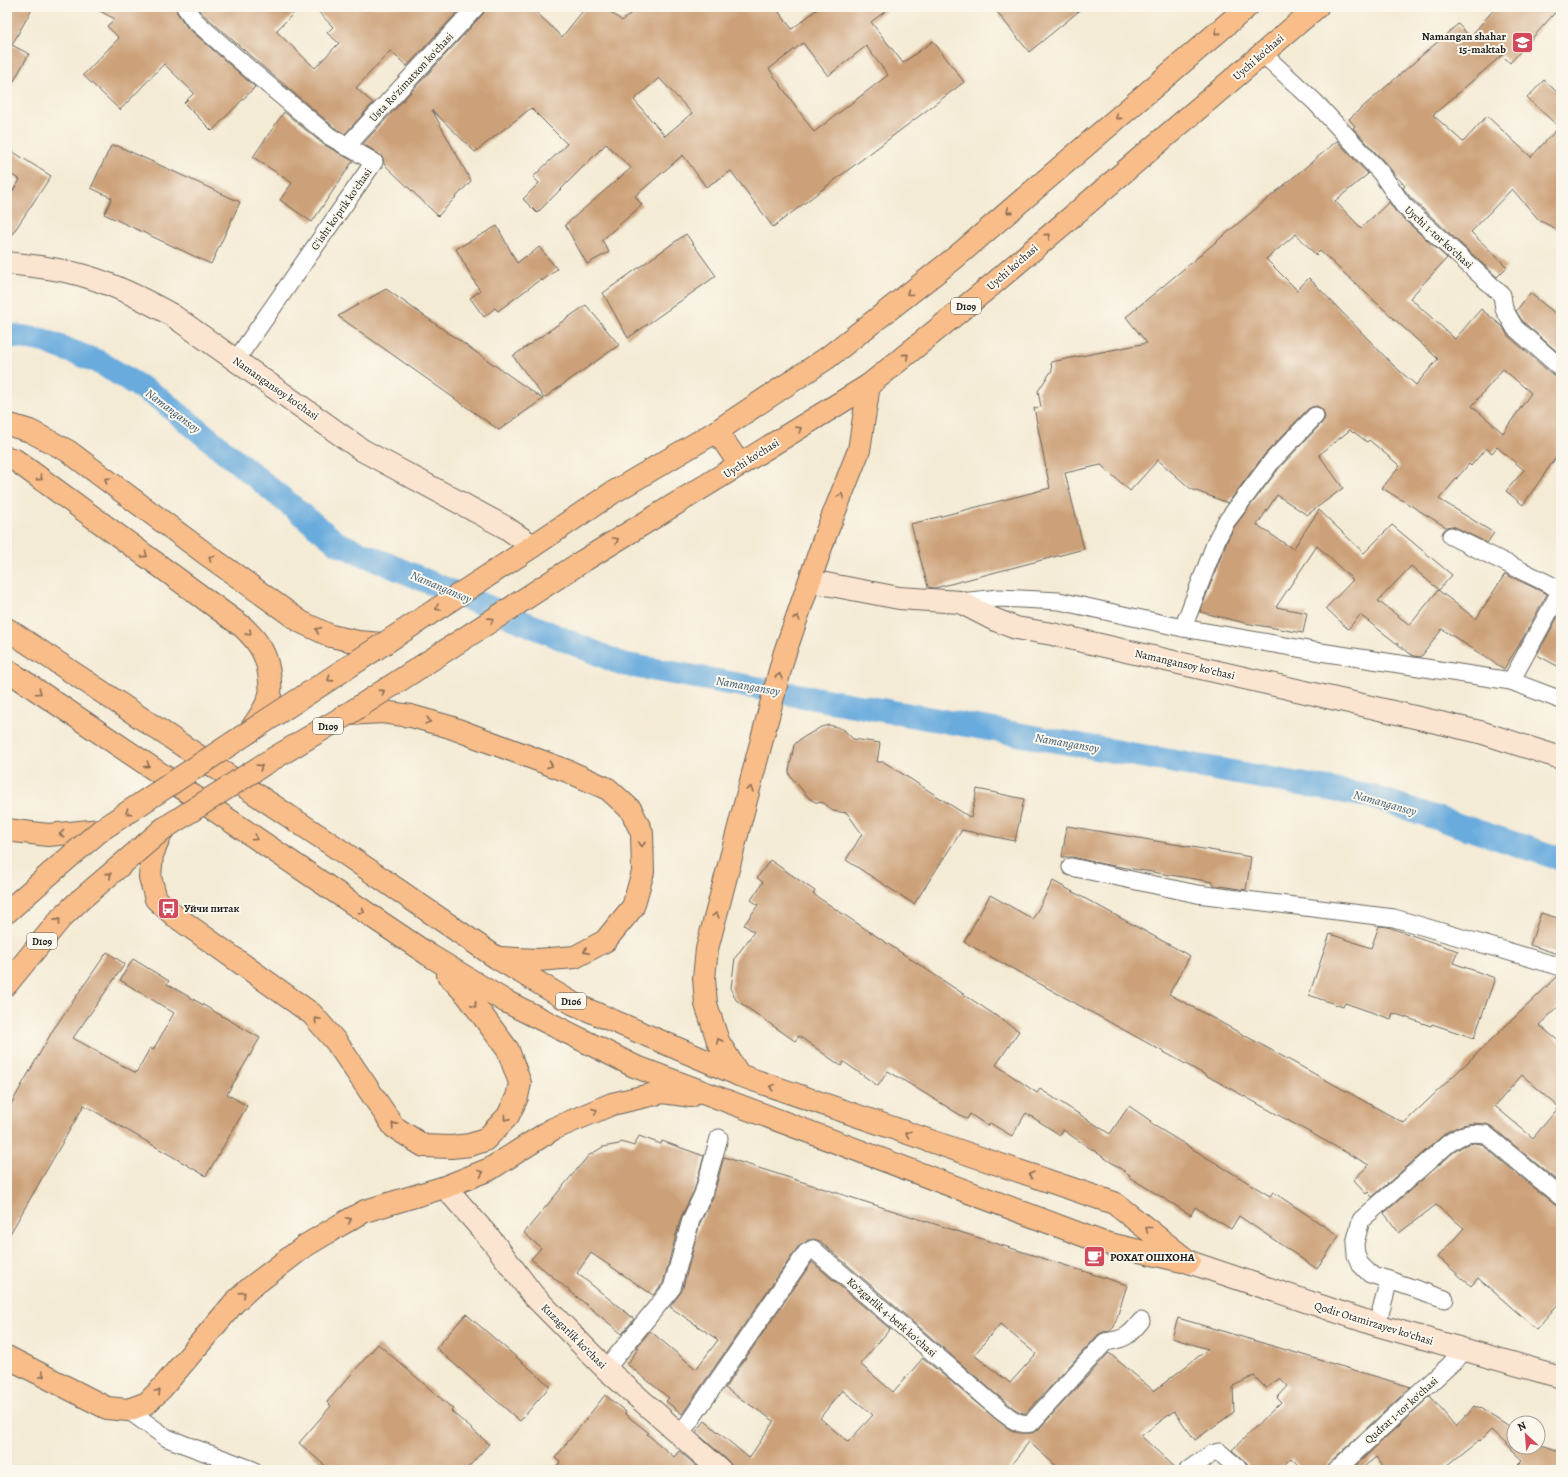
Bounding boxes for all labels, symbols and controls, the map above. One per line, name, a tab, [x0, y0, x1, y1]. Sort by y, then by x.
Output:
one-way arrow	[1214, 28, 1222, 35]
street label: Usta Roʻzimatxon koʻchasi	[366, 29, 457, 125]
place label: Namangan shahar 15-maktab	[1422, 29, 1506, 57]
school or university icon: Namangan shahar 15-maktab	[1509, 29, 1535, 55]
street label: Uychi ko'chasi	[1230, 31, 1287, 84]
one-way arrow	[1116, 112, 1123, 119]
street label: G'isht ko'prik koʻchasi	[307, 165, 375, 253]
street label: Uychi 1-tor koʻchasi	[1401, 203, 1476, 272]
one-way arrow	[1007, 206, 1014, 213]
one-way arrow	[1044, 234, 1051, 241]
street label: Uychi ko'chasi	[984, 241, 1041, 294]
one-way arrow	[906, 289, 913, 296]
road number: D109	[951, 298, 981, 314]
street label: Namangansoy ko'chasi	[230, 353, 322, 424]
one-way arrow	[901, 353, 908, 360]
water label: Namangansoy	[142, 385, 204, 437]
one-way arrow	[795, 426, 802, 433]
street label: Uychi ko'chasi	[720, 435, 782, 482]
one-way arrow	[35, 473, 42, 480]
one-way arrow	[104, 478, 111, 485]
one-way arrow	[836, 493, 844, 500]
one-way arrow	[612, 538, 619, 545]
one-way arrow	[140, 550, 147, 557]
one-way arrow	[208, 556, 215, 563]
water label: Namangansoy	[408, 567, 475, 607]
one-way arrow	[436, 603, 443, 610]
one-way arrow	[792, 615, 800, 622]
one-way arrow	[487, 618, 494, 625]
one-way arrow	[315, 627, 322, 635]
one-way arrow	[244, 628, 252, 635]
street label: Namangansoy koʻchasi	[1133, 646, 1236, 683]
water label: Namangansoy	[715, 673, 782, 700]
one-way arrow	[774, 673, 782, 680]
one-way arrow	[327, 674, 334, 681]
one-way arrow	[35, 687, 42, 694]
one-way arrow	[378, 690, 385, 697]
one-way arrow	[424, 716, 431, 725]
road number: D109	[313, 718, 343, 734]
water label: Namangansoy	[1034, 730, 1101, 757]
one-way arrow	[143, 760, 150, 768]
one-way arrow	[547, 760, 554, 768]
one-way arrow	[256, 765, 263, 772]
one-way arrow	[745, 786, 753, 793]
water label: Namangansoy	[1352, 786, 1419, 820]
one-way arrow	[125, 807, 132, 815]
one-way arrow	[59, 829, 65, 838]
one-way arrow	[251, 833, 258, 841]
one-way arrow	[638, 841, 646, 847]
one-way arrow	[104, 873, 112, 880]
bus stop icon: Уйчи питак	[156, 895, 182, 921]
place label: Уйчи питак	[184, 901, 240, 916]
one-way arrow	[358, 906, 365, 913]
one-way arrow	[711, 912, 720, 919]
one-way arrow	[54, 918, 61, 926]
road number: D109	[27, 933, 57, 949]
one-way arrow	[583, 946, 590, 954]
road number: D106	[556, 993, 586, 1009]
one-way arrow	[469, 1000, 476, 1007]
one-way arrow	[315, 1017, 322, 1025]
one-way arrow	[716, 1038, 724, 1046]
one-way arrow	[769, 1083, 776, 1091]
one-way arrow	[590, 1108, 598, 1116]
one-way arrow	[503, 1113, 510, 1121]
one-way arrow	[391, 1122, 398, 1130]
one-way arrow	[905, 1130, 912, 1138]
one-way arrow	[477, 1169, 484, 1177]
one-way arrow	[1028, 1172, 1035, 1180]
one-way arrow	[345, 1217, 352, 1224]
one-way arrow	[1145, 1227, 1152, 1234]
cafe icon: РОХАТ ОШХОНА	[1082, 1244, 1108, 1270]
place label: РОХАТ ОШХОНА	[1110, 1250, 1195, 1265]
street label: Koʻzgarlik 4-berk koʻchasi	[844, 1274, 940, 1361]
one-way arrow	[238, 1292, 246, 1299]
street label: Qodir Otamirzayev koʻchasi	[1312, 1298, 1435, 1349]
street label: Kuzagarlik koʻchasi	[538, 1300, 610, 1372]
one-way arrow	[37, 1370, 45, 1378]
street label: Qudrat 1-tor koʻchasi	[1361, 1373, 1441, 1447]
one-way arrow	[153, 1390, 161, 1397]
north arrow	[1506, 1415, 1546, 1455]
text: N	[1515, 1418, 1529, 1435]

